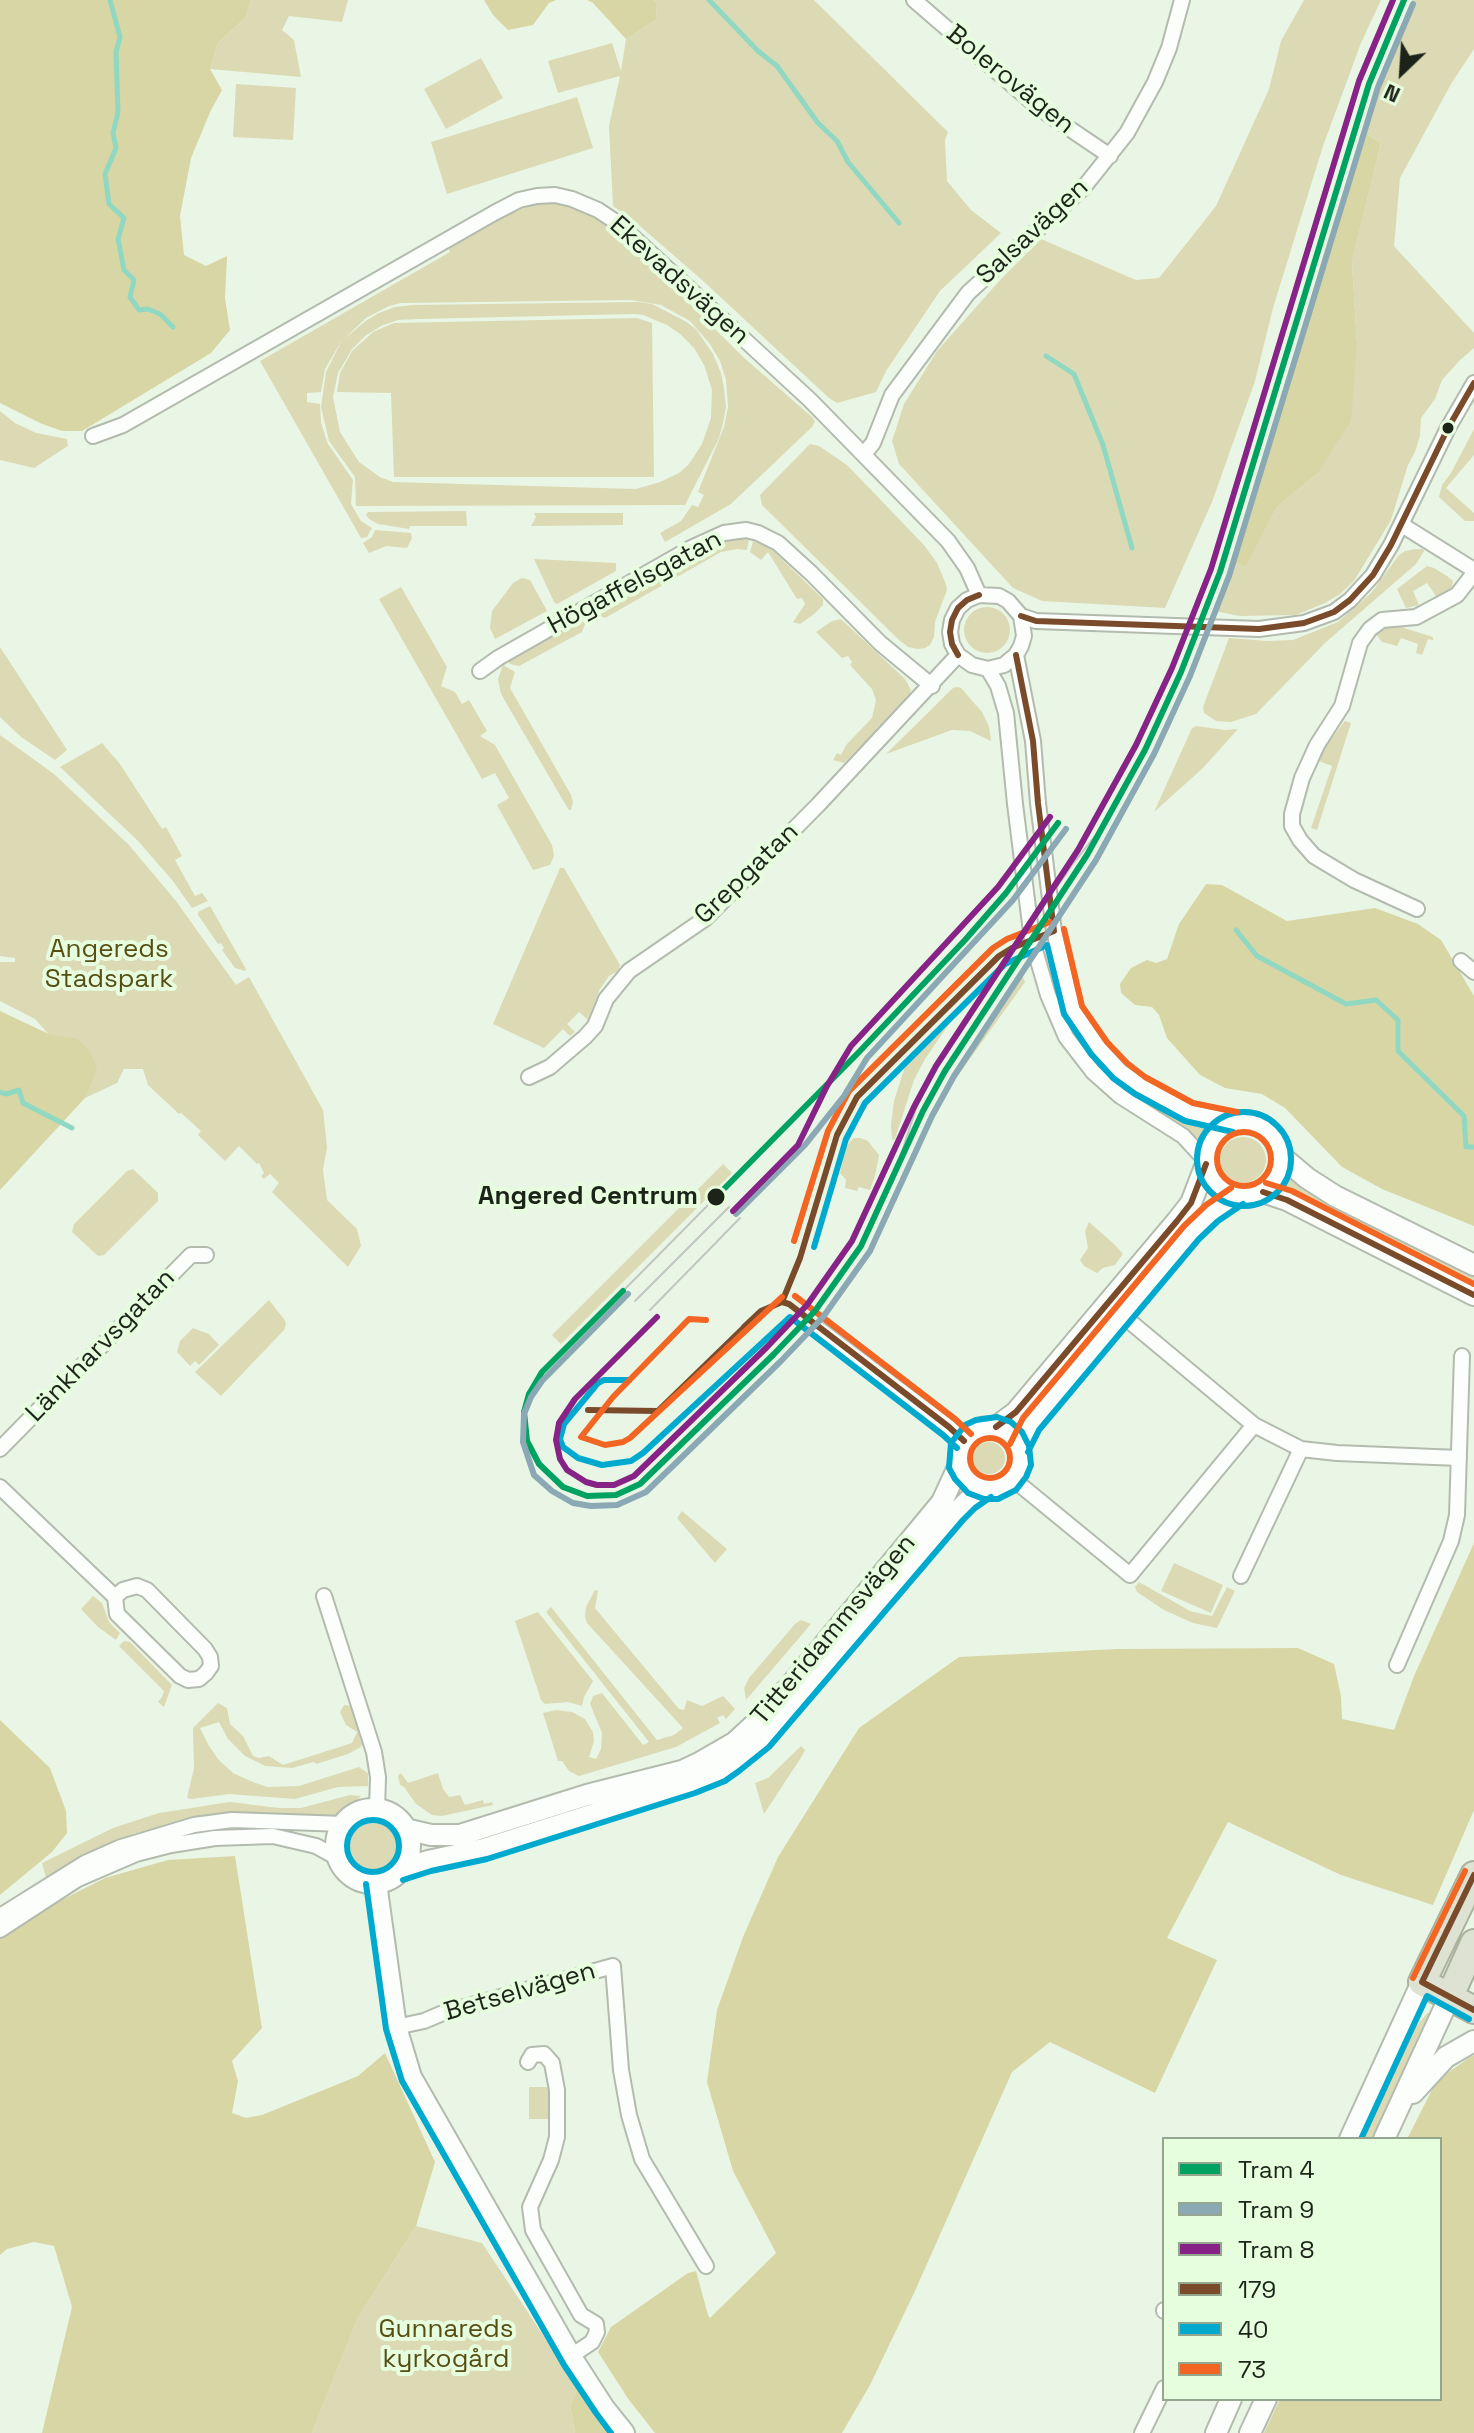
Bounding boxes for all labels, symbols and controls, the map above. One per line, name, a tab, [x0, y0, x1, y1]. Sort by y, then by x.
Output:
street label: Bolerovägen	[940, 19, 1080, 141]
north arrow	[1362, 32, 1442, 112]
text: N	[1379, 78, 1404, 110]
street label: Salsavägen	[971, 172, 1095, 292]
street label: Ekevadsvägen	[603, 210, 755, 352]
unlabelled marker	[1440, 420, 1456, 436]
street label: Högaffelsgatan	[543, 524, 727, 642]
street label: Grepgatan	[689, 817, 805, 931]
park label: Angereds Stadspark	[45, 934, 173, 996]
place label: Angered Centrum	[478, 1181, 698, 1213]
marker: Angered Centrum	[705, 1186, 727, 1208]
street label: Länkharvsgatan	[20, 1263, 182, 1429]
street label: Titteridammsvägen	[745, 1528, 923, 1732]
street label: Betselvägen	[441, 1956, 599, 2028]
legend	[1162, 2137, 1442, 2401]
text: Tram 4	[1238, 2154, 1315, 2185]
text: Tram 9	[1238, 2194, 1314, 2225]
text: Tram 8	[1238, 2234, 1315, 2265]
text: 179	[1238, 2274, 1276, 2305]
park label: Gunnareds kyrkogård	[378, 2314, 514, 2376]
text: 40	[1238, 2314, 1268, 2345]
text: 73	[1238, 2354, 1266, 2385]

